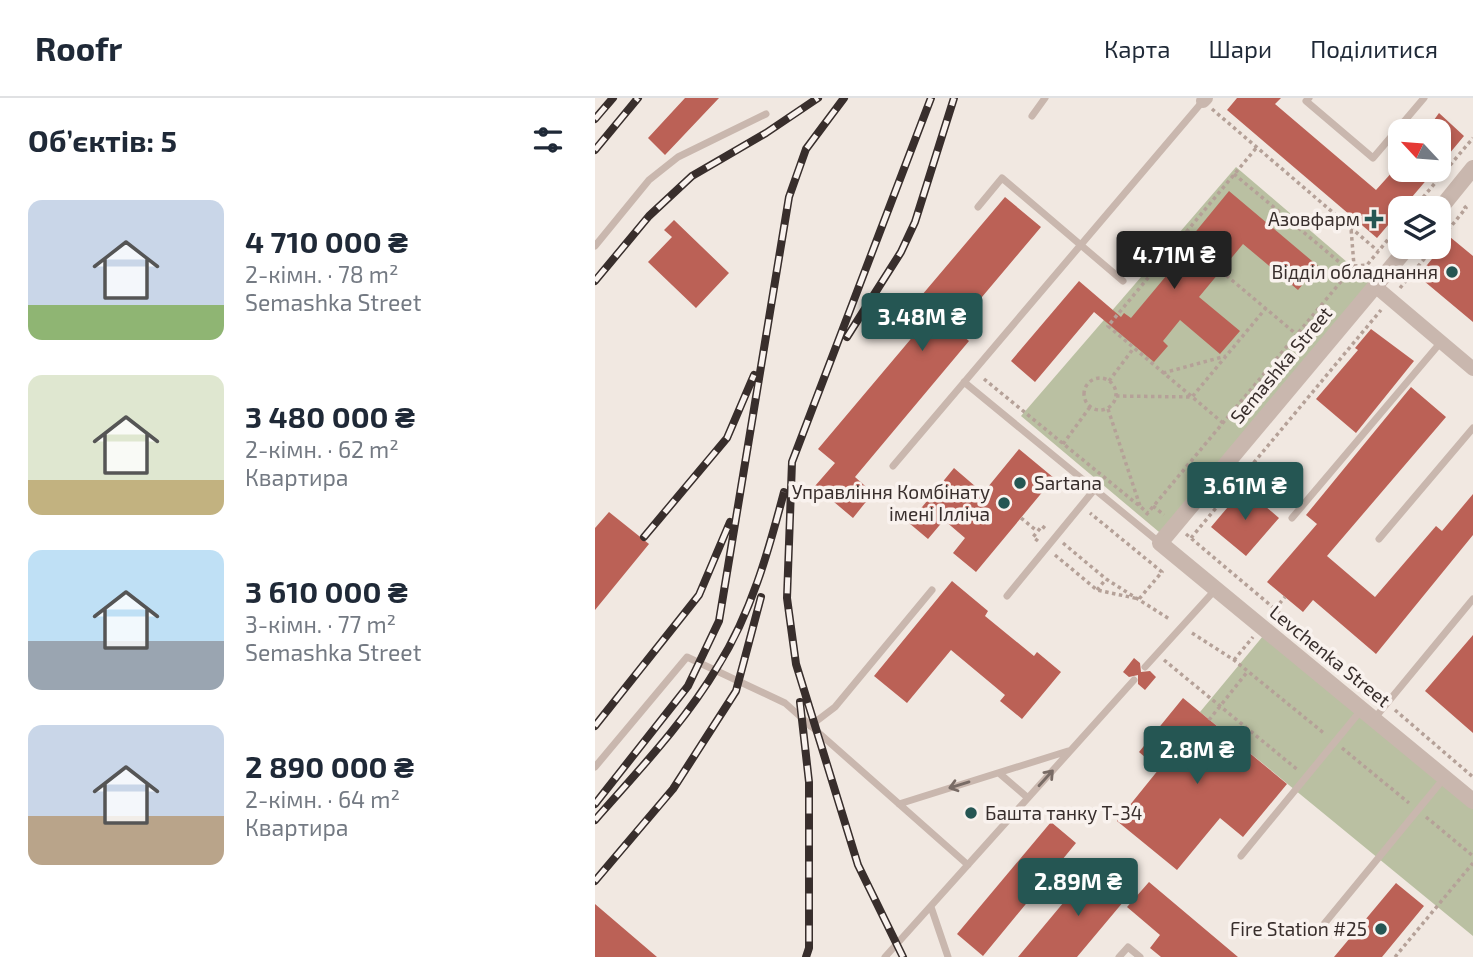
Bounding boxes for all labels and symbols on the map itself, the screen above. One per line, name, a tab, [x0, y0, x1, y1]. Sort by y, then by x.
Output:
north arrow	[1388, 119, 1451, 182]
place label: Азовфарм	[1268, 207, 1360, 230]
marker: Азовфарм	[1366, 211, 1382, 227]
pin: 4.71M ₴	[1109, 232, 1239, 291]
place label: Відділ обладнання	[1271, 260, 1438, 283]
marker: Відділ обладнання	[1444, 264, 1460, 280]
pin: 3.48M ₴	[857, 294, 987, 353]
street label: Semashka Street	[1225, 301, 1336, 428]
pin: 3.61M ₴	[1180, 462, 1310, 522]
place label: Sartana	[1034, 471, 1102, 494]
marker: Sartana	[1012, 475, 1028, 491]
place label: Управління Комбінату імені Ілліча	[792, 480, 990, 525]
marker: Управління Комбінату імені Ілліча	[996, 495, 1012, 511]
street label: Levchenka Street	[1265, 600, 1395, 711]
pin: 2.8M ₴	[1140, 726, 1254, 786]
one-way arrow	[1038, 770, 1055, 787]
one-way arrow	[948, 779, 970, 792]
place label: Башта танку Т-34	[985, 801, 1142, 825]
marker: Башта танку Т-34	[963, 805, 979, 821]
pin: 2.89M ₴	[1013, 858, 1143, 918]
place label: Fire Station #25	[1230, 917, 1367, 940]
marker: Fire Station #25	[1373, 921, 1389, 937]

